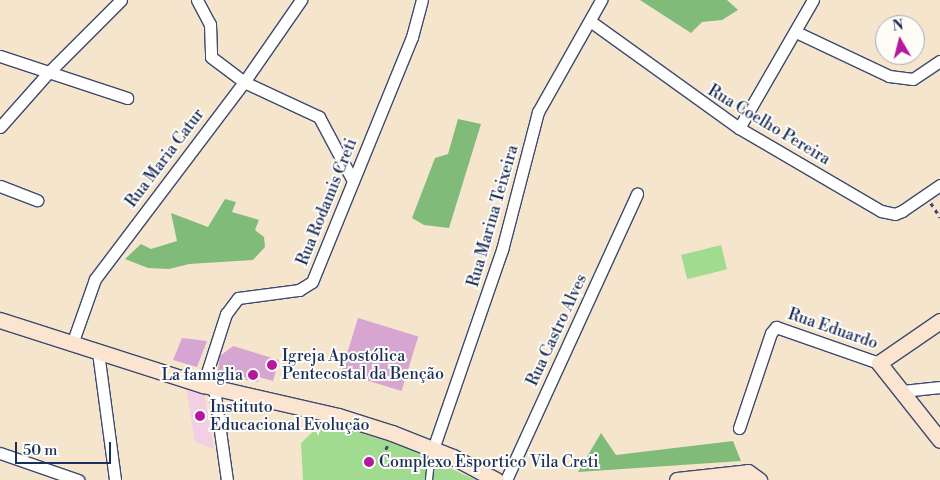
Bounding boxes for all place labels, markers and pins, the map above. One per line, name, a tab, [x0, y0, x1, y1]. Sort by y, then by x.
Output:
place label: Igreja Apostólica Pentecostal da Benção	[282, 346, 444, 384]
marker: Igreja Apostólica Pentecostal da Benção	[266, 359, 278, 371]
place label: La famiglia	[161, 365, 243, 385]
marker: La famiglia	[247, 369, 259, 381]
place label: Instituto Educacional Evolução	[210, 397, 370, 435]
marker: Instituto Educacional Evolução	[194, 410, 206, 422]
place label: Complexo Esportico Vila Creti	[379, 452, 599, 472]
marker: Complexo Esportico Vila Creti	[363, 456, 375, 468]

